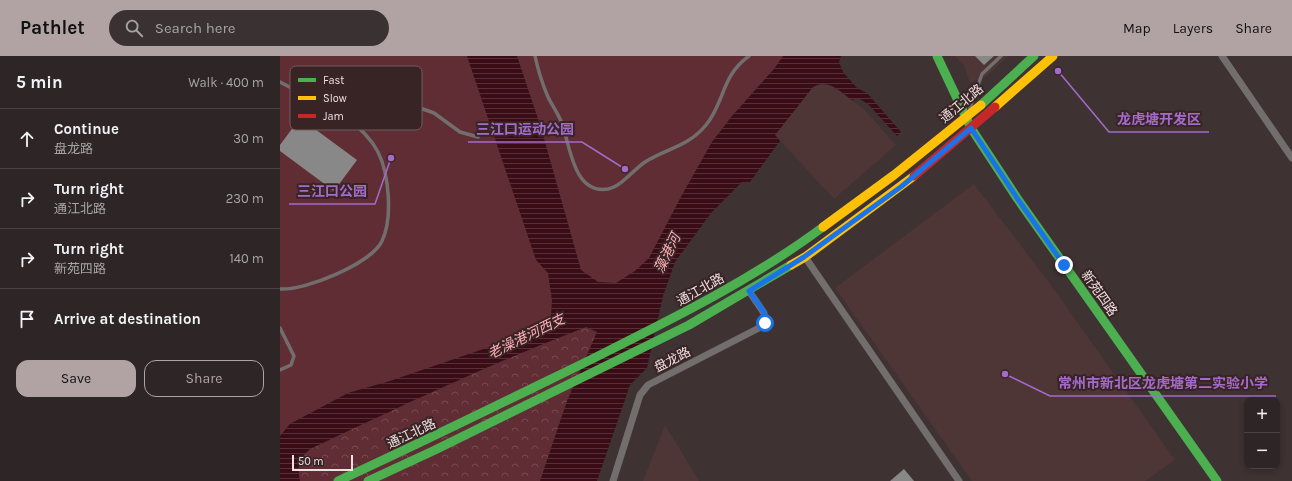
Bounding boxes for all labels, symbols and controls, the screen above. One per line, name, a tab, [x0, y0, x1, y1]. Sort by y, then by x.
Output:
search box	[109, 10, 389, 46]
text: Pathlet	[20, 17, 85, 39]
icon: search	[123, 17, 145, 39]
text: Search here	[155, 19, 236, 37]
text: Map	[1123, 20, 1151, 37]
text: Layers	[1173, 20, 1213, 37]
text: Share	[1235, 20, 1272, 37]
legend	[290, 66, 422, 130]
text: 5 min	[16, 72, 63, 92]
text: Fast	[323, 74, 344, 87]
text: Walk · 400 m	[188, 75, 264, 90]
street label: 通江北路	[937, 81, 986, 126]
text: Slow	[323, 92, 347, 105]
callout: 龙虎塘开发区	[1109, 106, 1209, 132]
text: Jam	[323, 110, 344, 123]
text: 龙虎塘开发区	[1117, 111, 1201, 128]
callout: 三江口运动公园	[468, 116, 582, 142]
text: Continue	[54, 120, 119, 138]
text: 三江口运动公园	[476, 121, 574, 138]
icon: ahead	[16, 128, 38, 150]
text: 30 m	[233, 131, 264, 146]
text: 盘龙路	[54, 141, 93, 156]
callout: 三江口公园	[289, 178, 375, 204]
text: Turn right	[54, 180, 124, 198]
text: 三江口公园	[297, 183, 367, 200]
icon: right	[16, 188, 38, 210]
text: 230 m	[226, 191, 264, 206]
text: 通江北路	[54, 201, 106, 216]
water label: 藻港河	[651, 228, 686, 276]
text: Turn right	[54, 240, 124, 258]
icon: right	[16, 248, 38, 270]
text: 140 m	[229, 251, 264, 266]
route end	[1055, 256, 1073, 274]
text: 新苑四路	[54, 261, 106, 276]
street label: 新苑四路	[1079, 268, 1121, 319]
street label: 通江北路	[674, 270, 727, 309]
icon: arrive	[16, 308, 38, 330]
text: Arrive at destination	[54, 310, 201, 328]
water label: 老澡港河西支	[485, 310, 569, 363]
route start	[756, 314, 774, 332]
street label: 盘龙路	[651, 344, 693, 375]
button: Save	[16, 360, 136, 397]
button: Share	[144, 360, 264, 397]
callout: 常州市新北区龙虎塘第二实验小学	[1050, 370, 1276, 396]
text: 常州市新北区龙虎塘第二实验小学	[1058, 375, 1268, 392]
map controls	[1244, 397, 1280, 469]
button: +	[1244, 397, 1280, 433]
street label: 通江北路	[384, 416, 438, 451]
button: −	[1244, 433, 1280, 469]
scale bar	[292, 453, 353, 472]
text: 50 m	[298, 455, 324, 468]

